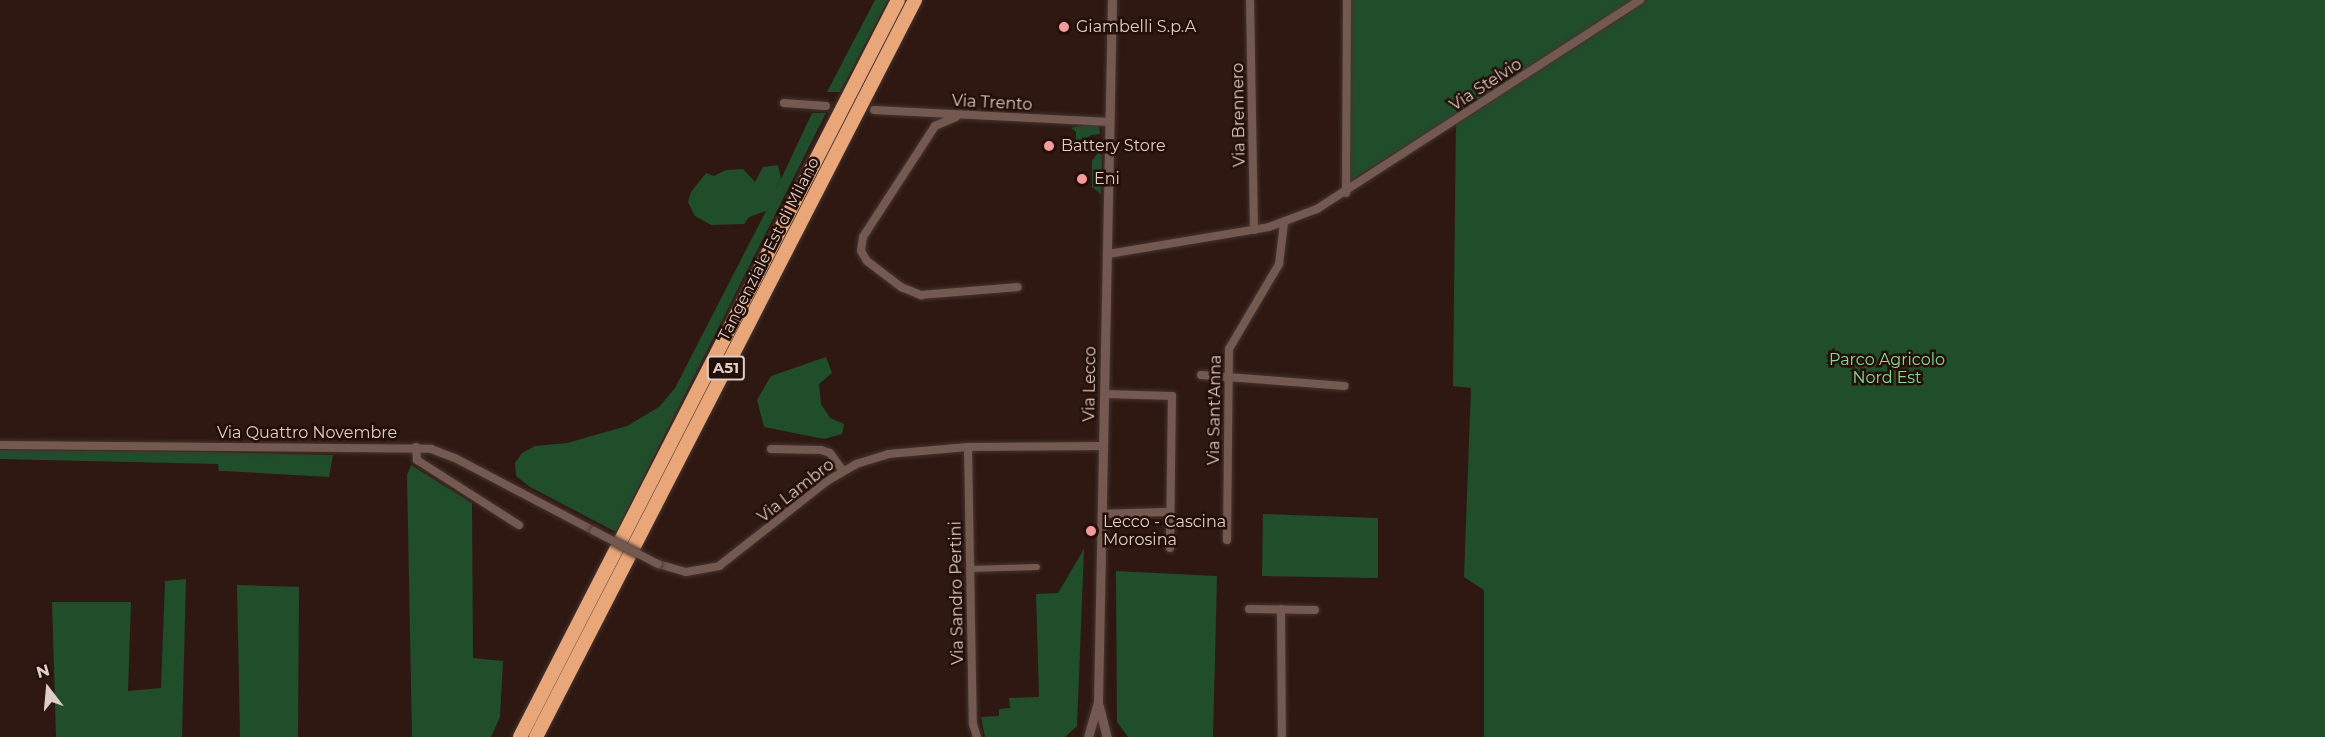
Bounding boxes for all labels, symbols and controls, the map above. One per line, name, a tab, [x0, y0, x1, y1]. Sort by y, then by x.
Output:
place label: Giambelli S.p.A	[1076, 17, 1196, 37]
marker: Giambelli S.p.A	[1057, 20, 1071, 34]
street label: Via Stelvio	[1446, 55, 1526, 115]
street label: Via Brennero	[1228, 63, 1250, 167]
street label: Via Trento	[951, 91, 1033, 115]
place label: Battery Store	[1061, 136, 1166, 156]
marker: Battery Store	[1042, 139, 1056, 153]
street label: Tangenziale Est di Milano	[714, 154, 824, 344]
place label: Eni	[1094, 169, 1120, 189]
marker: Eni	[1075, 172, 1089, 186]
street label: Via Lecco	[1080, 346, 1100, 422]
park label: Parco Agricolo Nord Est	[1829, 350, 1945, 388]
street label: Via Sant'Anna	[1204, 355, 1226, 465]
road number: A51	[706, 356, 746, 380]
street label: Via Quattro Novembre	[217, 423, 397, 443]
street label: Via Lambro	[754, 455, 838, 527]
place label: Lecco - Cascina Morosina	[1103, 512, 1226, 550]
street label: Via Sandro Pertini	[946, 521, 968, 665]
marker: Lecco - Cascina Morosina	[1084, 524, 1098, 538]
north arrow	[18, 659, 78, 719]
text: N	[34, 660, 52, 682]

